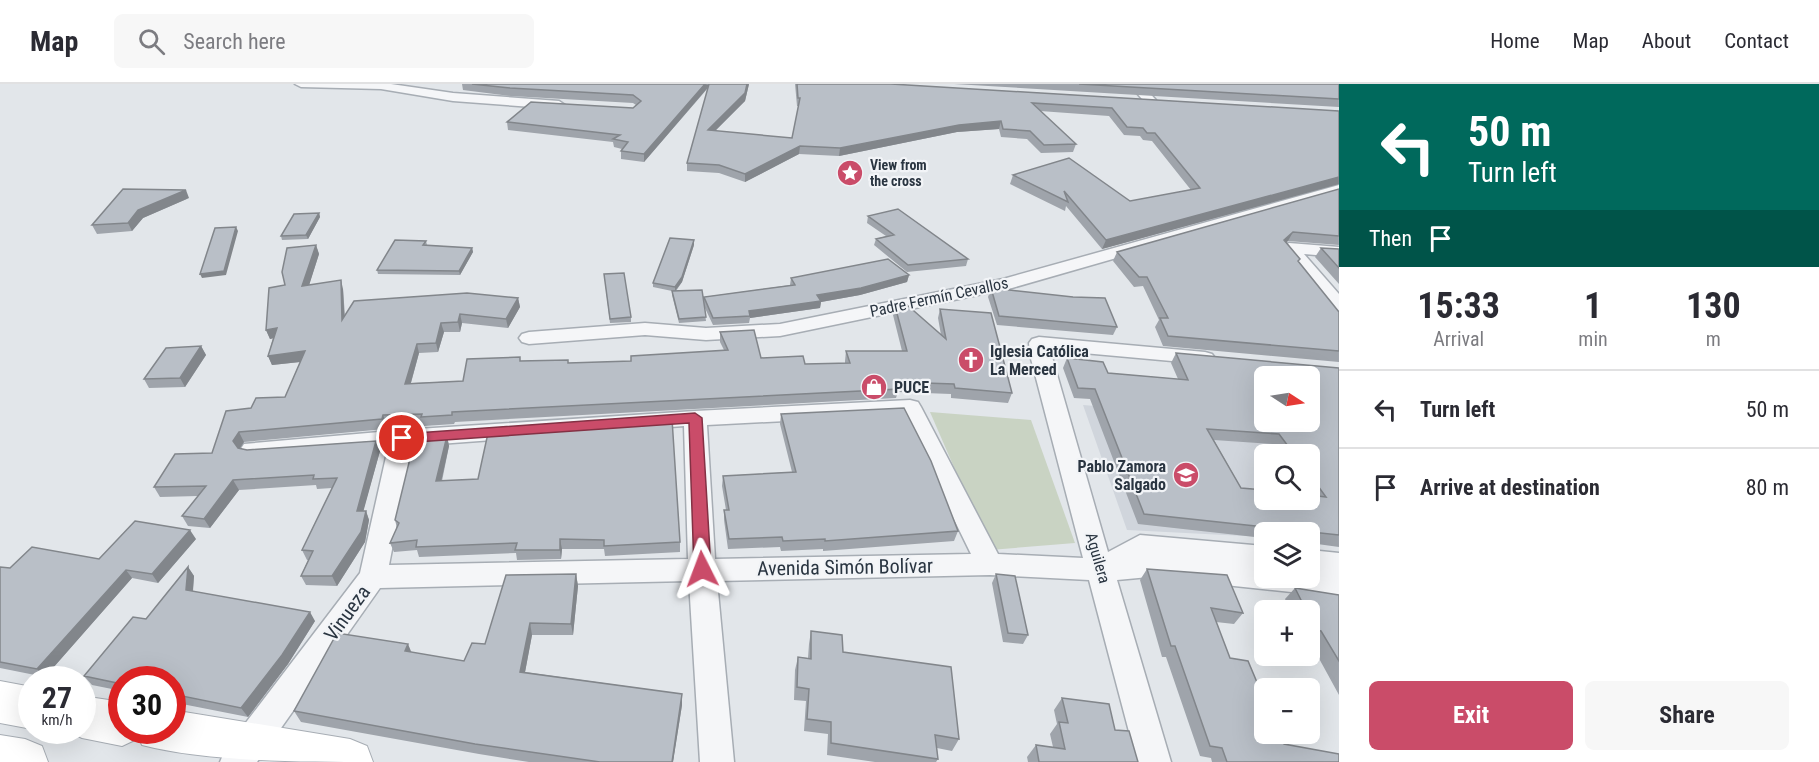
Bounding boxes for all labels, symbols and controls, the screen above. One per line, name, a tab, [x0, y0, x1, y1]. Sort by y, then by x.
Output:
search box	[114, 14, 534, 68]
text: Map	[30, 25, 78, 58]
icon: search	[135, 25, 168, 58]
text: Search here	[183, 29, 286, 54]
text: Home	[1490, 29, 1540, 53]
text: Map	[1573, 29, 1609, 53]
text: About	[1642, 29, 1691, 53]
text: Contact	[1724, 29, 1789, 53]
text: 50 m	[1468, 107, 1551, 156]
icon: left	[1369, 108, 1447, 186]
place label: View from the cross	[870, 157, 927, 189]
text: Turn left	[1468, 157, 1557, 189]
place icon: View from the cross	[835, 158, 865, 188]
icon: arrive	[1424, 222, 1457, 255]
text: Then	[1369, 226, 1412, 251]
street label: Padre Fermín Cevallos	[868, 273, 1010, 321]
text: 15:33	[1417, 285, 1500, 327]
text: 1	[1584, 285, 1602, 327]
text: 130	[1686, 285, 1741, 327]
text: Arrival	[1433, 327, 1484, 351]
text: min	[1578, 327, 1608, 351]
text: m	[1706, 327, 1721, 351]
place label: Iglesia Católica La Merced	[990, 342, 1089, 379]
church icon: Iglesia Católica La Merced	[956, 345, 986, 375]
north arrow	[1254, 366, 1320, 432]
map controls	[1254, 366, 1320, 744]
shop icon: PUCE	[859, 372, 889, 402]
place label: PUCE	[894, 378, 929, 397]
icon: left	[1369, 393, 1402, 426]
text: Turn left	[1420, 397, 1495, 422]
text: 50 m	[1746, 397, 1789, 422]
pin	[376, 412, 427, 463]
icon: arrive	[385, 421, 418, 454]
button: search	[1254, 444, 1320, 510]
place label: Pablo Zamora Salgado	[1077, 457, 1166, 494]
school or university icon: Pablo Zamora Salgado	[1171, 460, 1201, 490]
icon: arrive	[1369, 471, 1402, 504]
text: Arrive at destination	[1420, 475, 1600, 500]
text: 80 m	[1746, 475, 1789, 500]
button: layers	[1254, 522, 1320, 588]
street label: Aguilera	[1082, 530, 1114, 586]
position arrow	[670, 537, 734, 601]
street label: Avenida Simón Bolívar	[757, 553, 933, 581]
street label: Vinueza	[319, 581, 375, 645]
button: +	[1254, 600, 1320, 666]
speed limit sign: 30	[108, 666, 186, 744]
button: −	[1254, 678, 1320, 744]
text: 27	[42, 680, 72, 715]
button: Exit	[1369, 681, 1573, 750]
button: Share	[1585, 681, 1789, 750]
text: km/h	[42, 711, 72, 729]

